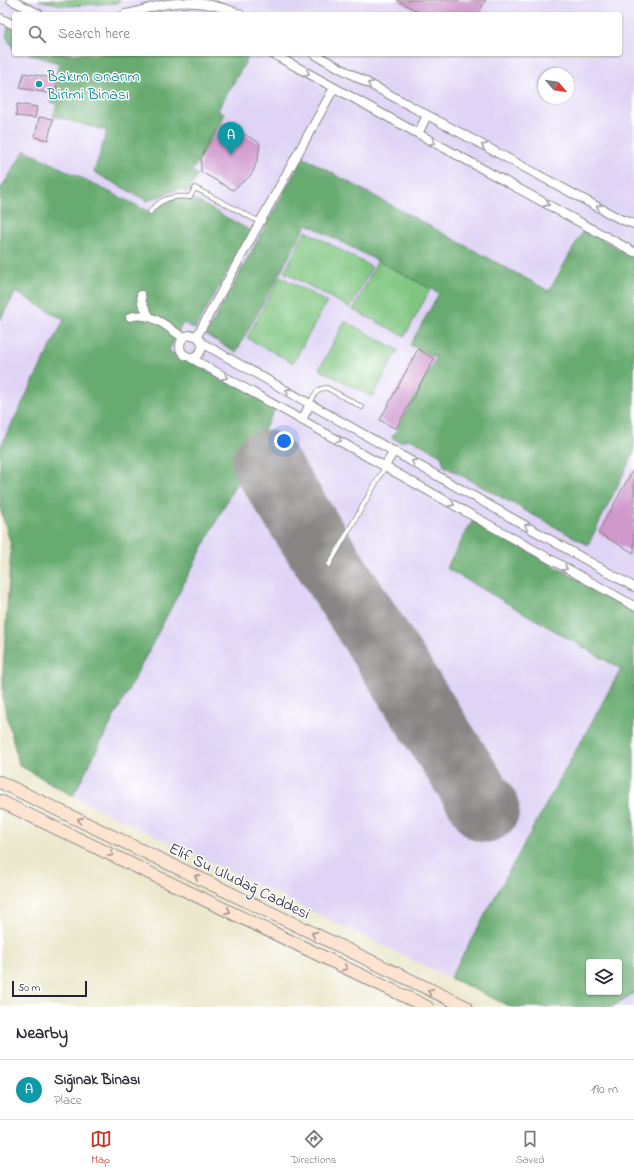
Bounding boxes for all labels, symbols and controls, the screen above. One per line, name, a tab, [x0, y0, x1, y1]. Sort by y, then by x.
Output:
search box	[12, 12, 622, 56]
icon: search	[26, 23, 48, 45]
text: Search here	[58, 23, 130, 45]
place label: Bakım Onarım Birimi Binası	[46, 65, 140, 107]
one-way arrow	[303, 68, 310, 75]
north arrow	[538, 68, 574, 104]
marker: Bakım Onarım Birimi Binası	[34, 79, 44, 89]
one-way arrow	[367, 82, 374, 89]
pin: A	[218, 122, 244, 155]
one-way arrow	[429, 137, 436, 145]
one-way arrow	[481, 143, 488, 150]
one-way arrow	[543, 200, 550, 207]
one-way arrow	[595, 205, 603, 212]
one-way arrow	[221, 372, 228, 379]
one-way arrow	[285, 389, 292, 396]
your location	[274, 431, 294, 451]
one-way arrow	[335, 436, 342, 443]
one-way arrow	[411, 460, 418, 467]
one-way arrow	[448, 499, 455, 507]
one-way arrow	[524, 524, 531, 531]
one-way arrow	[561, 563, 569, 570]
one-way arrow	[77, 817, 84, 825]
street label: Elif Su Uludağ Caddesi	[164, 837, 314, 926]
one-way arrow	[106, 850, 114, 857]
one-way arrow	[194, 874, 201, 882]
one-way arrow	[224, 906, 231, 914]
one-way arrow	[310, 931, 318, 939]
map controls	[586, 959, 622, 995]
button: layers	[586, 959, 622, 995]
one-way arrow	[341, 963, 348, 971]
scale bar	[12, 979, 87, 998]
text: 50 m	[18, 980, 40, 996]
one-way arrow	[427, 988, 435, 996]
text: Nearby	[16, 1021, 68, 1046]
text: Sığınak Binası	[54, 1069, 140, 1091]
text: A	[25, 1080, 33, 1099]
text: 190 m	[591, 1080, 618, 1099]
text: Place	[54, 1091, 82, 1110]
tab: Map	[90, 1128, 112, 1168]
tab: Directions	[291, 1128, 336, 1168]
tab: Saved	[516, 1128, 544, 1168]

